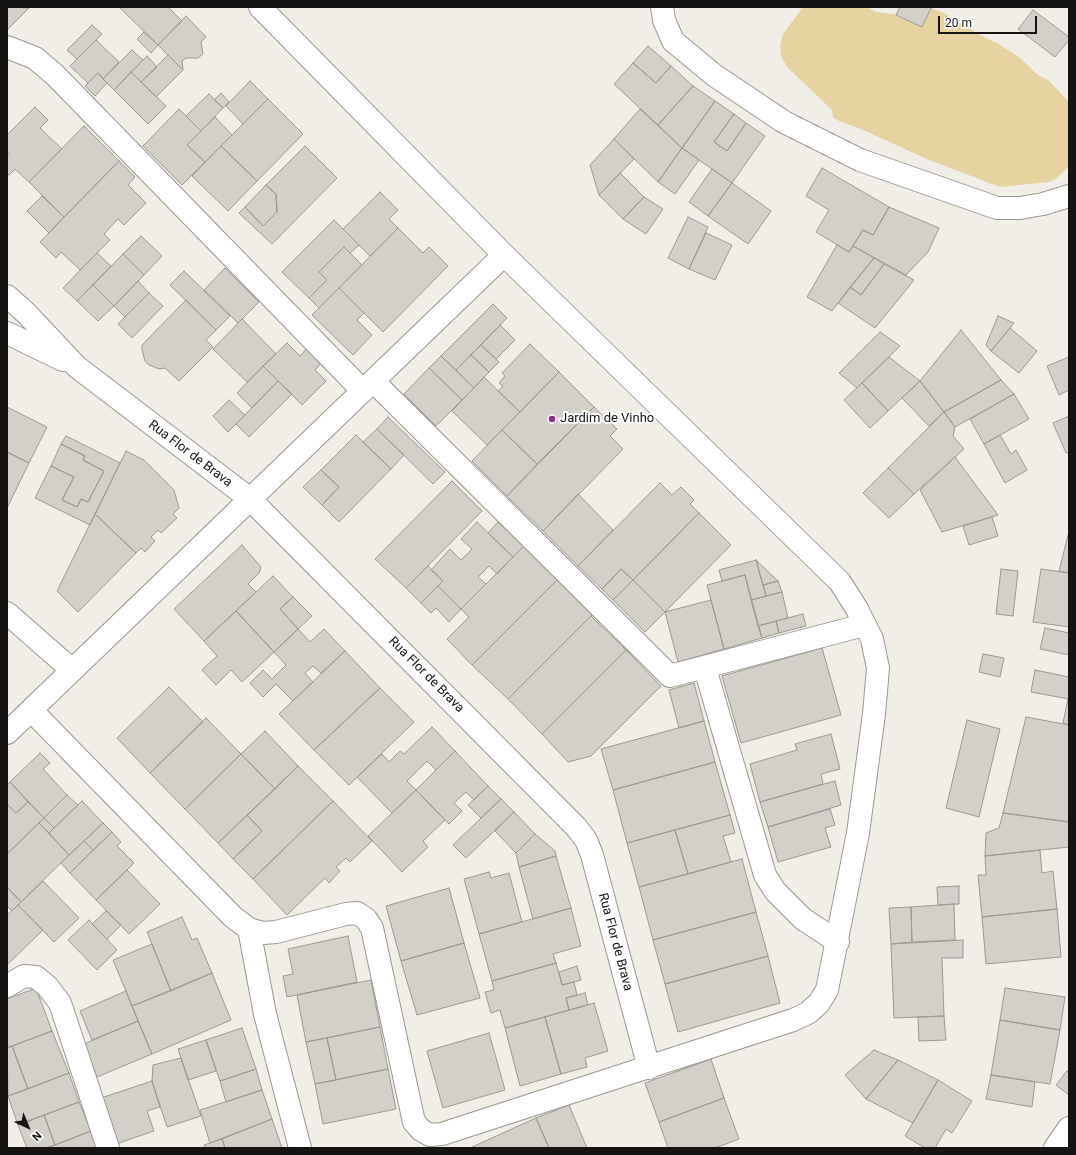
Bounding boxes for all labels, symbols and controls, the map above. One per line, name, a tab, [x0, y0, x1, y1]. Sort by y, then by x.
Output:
scale bar	[940, 8, 1039, 34]
text: 20 m	[945, 16, 972, 30]
place label: Jardim de Vinho	[560, 411, 654, 427]
marker: Jardim de Vinho	[547, 414, 557, 424]
street label: Rua Flor de Brava	[145, 417, 235, 491]
street label: Rua Flor de Brava	[385, 634, 467, 716]
street label: Rua Flor de Brava	[594, 891, 636, 993]
north arrow	[8, 1107, 48, 1147]
text: N	[29, 1129, 44, 1143]

